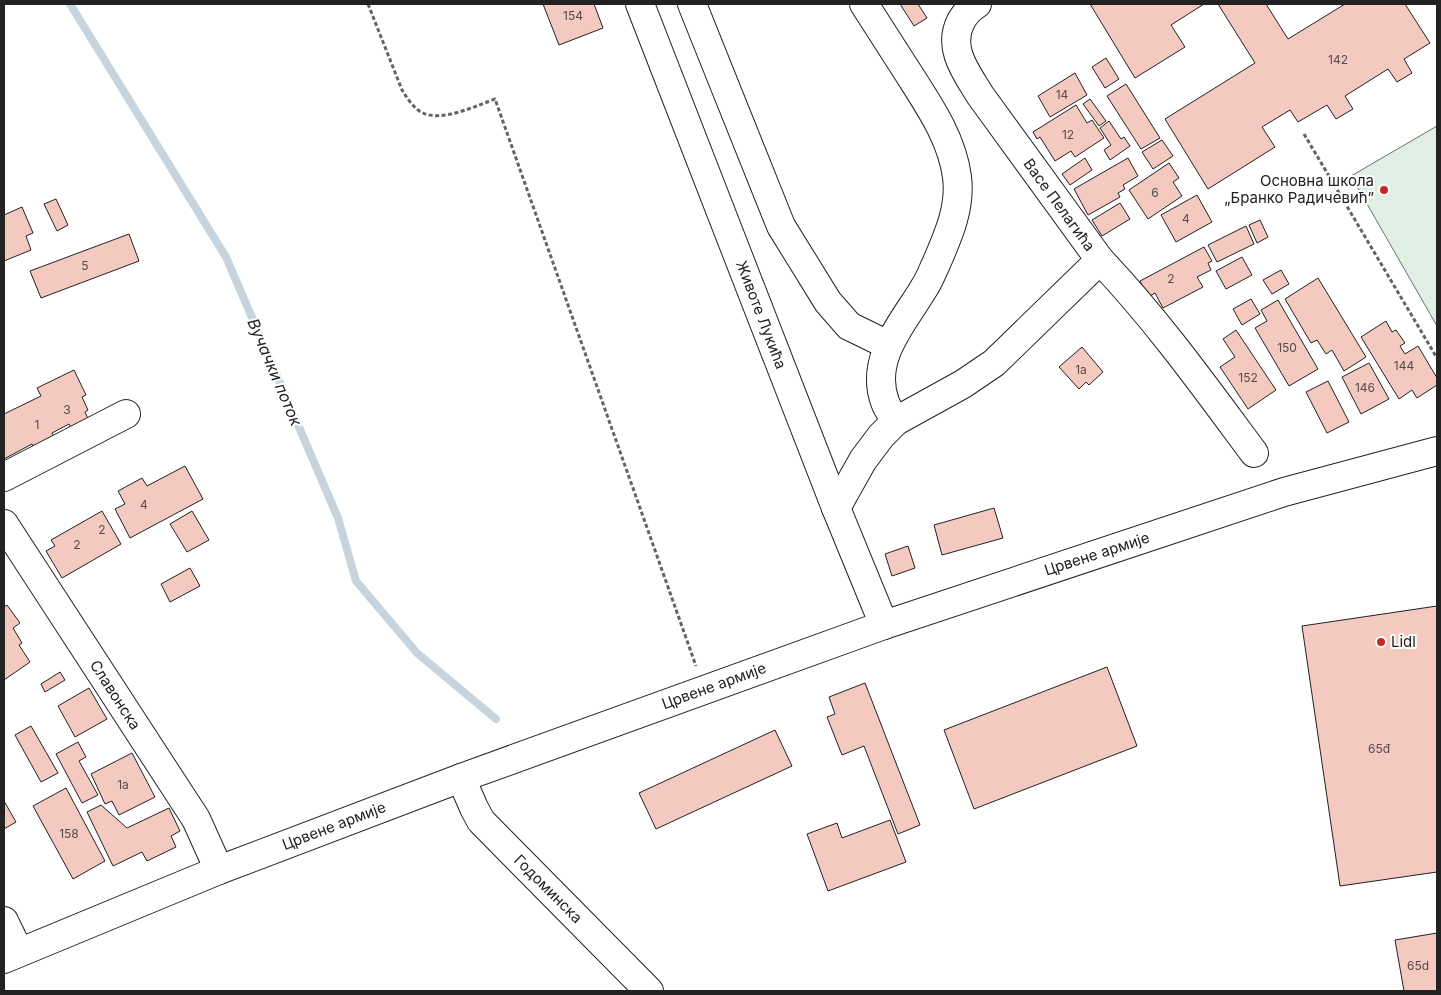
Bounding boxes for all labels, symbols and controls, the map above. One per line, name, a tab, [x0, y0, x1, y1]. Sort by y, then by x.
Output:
house number: 154	[563, 8, 583, 23]
house number: 142	[1328, 52, 1348, 67]
house number: 14	[1056, 87, 1069, 102]
house number: 12	[1062, 127, 1074, 142]
street label: Васе Пелагића	[1019, 155, 1099, 255]
place label: Основна школа „Бранко Радичевић”	[1224, 171, 1374, 207]
marker: Основна школа „Бранко Радичевић”	[1378, 184, 1390, 196]
house number: 6	[1151, 185, 1159, 200]
house number: 4	[1182, 211, 1190, 226]
house number: 5	[81, 258, 89, 273]
street label: Животе Лукића	[732, 258, 791, 372]
house number: 2	[1167, 271, 1175, 286]
water label: Вучачки поток	[243, 315, 307, 430]
house number: 150	[1277, 340, 1297, 355]
house number: 144	[1394, 358, 1414, 373]
house number: 1a	[1075, 362, 1087, 377]
house number: 152	[1238, 370, 1258, 385]
house number: 146	[1355, 380, 1375, 395]
house number: 3	[63, 402, 71, 417]
house number: 1	[35, 417, 39, 432]
house number: 4	[140, 497, 148, 512]
house number: 2	[98, 522, 106, 537]
street label: Црвене армије	[1042, 528, 1152, 579]
house number: 2	[73, 537, 81, 552]
place label: Lidl	[1391, 632, 1416, 651]
marker: Lidl	[1375, 636, 1387, 648]
street label: Славонска	[86, 656, 145, 733]
street label: Црвене армије	[659, 658, 769, 713]
house number: 65đ	[1368, 741, 1391, 756]
house number: 1a	[117, 777, 129, 792]
street label: Црвене армије	[279, 797, 388, 854]
house number: 158	[59, 826, 79, 841]
street label: Годоминска	[510, 850, 587, 927]
house number: 65d	[1407, 958, 1429, 973]

